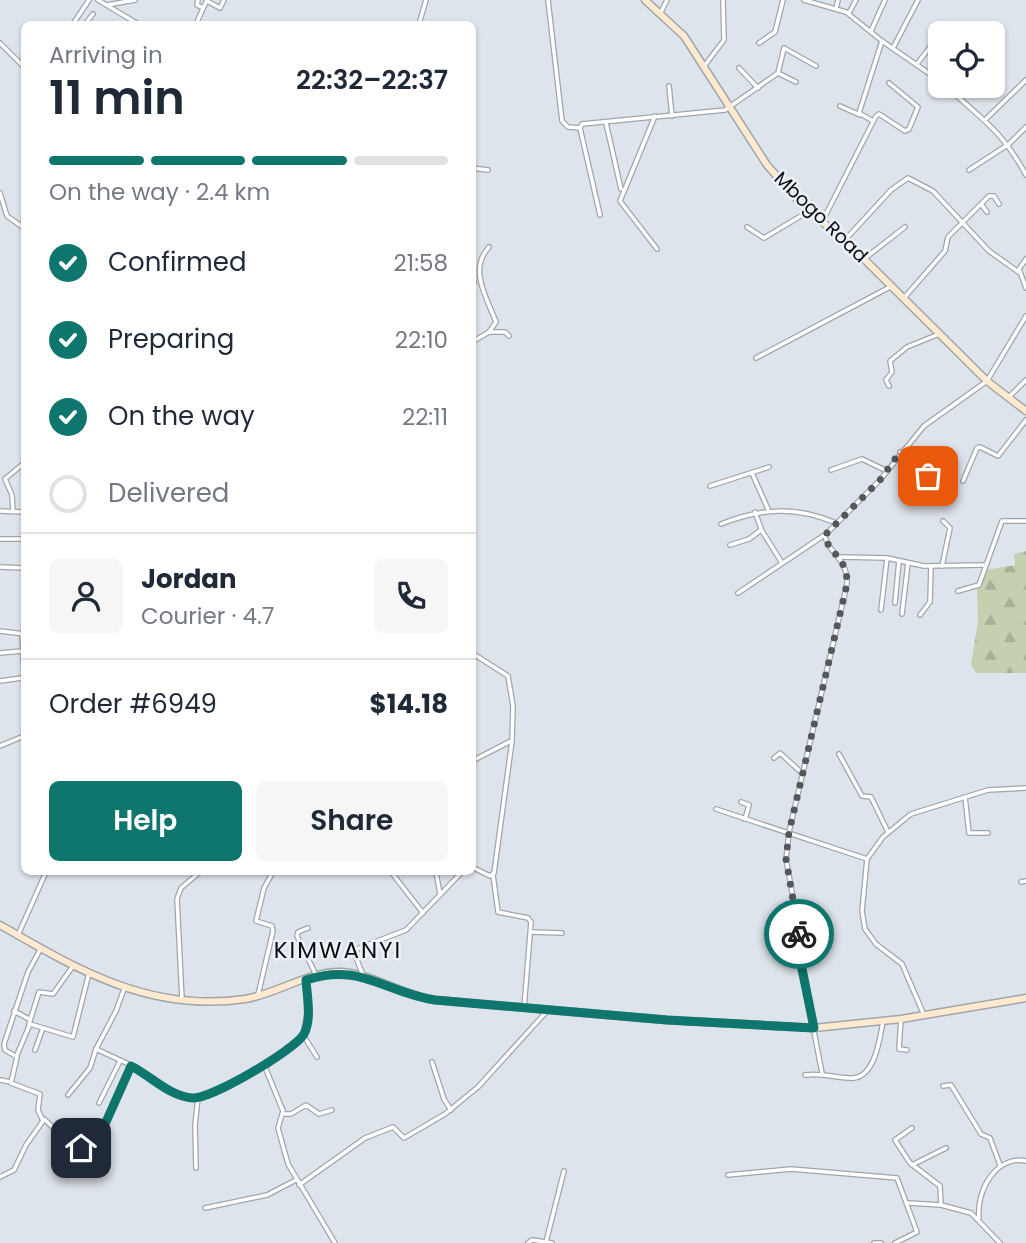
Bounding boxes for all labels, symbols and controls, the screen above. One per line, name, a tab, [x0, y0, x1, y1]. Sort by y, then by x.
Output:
map controls	[928, 21, 1005, 98]
button: locate	[928, 21, 1005, 98]
text: Arriving in	[49, 39, 163, 71]
text: 22:32–22:37	[296, 62, 448, 98]
text: 11 min	[49, 66, 185, 130]
street label: Mbogo Road	[768, 165, 874, 269]
text: On the way · 2.4 km	[49, 176, 270, 208]
icon: check	[49, 244, 87, 282]
text: Confirmed	[108, 244, 246, 280]
text: 21:58	[394, 247, 448, 279]
icon: check	[49, 321, 87, 359]
text: Preparing	[108, 321, 234, 357]
text: 22:10	[395, 324, 448, 356]
icon: check	[49, 398, 87, 436]
text: On the way	[108, 398, 255, 434]
text: 22:11	[402, 401, 448, 433]
pin	[898, 446, 958, 506]
icon: bag	[909, 457, 947, 495]
text: Delivered	[108, 475, 229, 511]
button: person	[49, 559, 123, 633]
button: phone	[374, 559, 448, 633]
text: Jordan	[141, 561, 237, 597]
text: Courier · 4.7	[141, 600, 274, 632]
text: Order #6949	[49, 686, 217, 722]
text: $14.18	[370, 686, 448, 722]
button: Help	[49, 781, 242, 861]
button: Share	[256, 781, 448, 861]
courier	[764, 899, 834, 969]
icon: bike	[780, 915, 818, 953]
district label: KIMWANYI	[274, 934, 402, 966]
pin	[51, 1118, 111, 1178]
icon: home	[62, 1129, 100, 1167]

